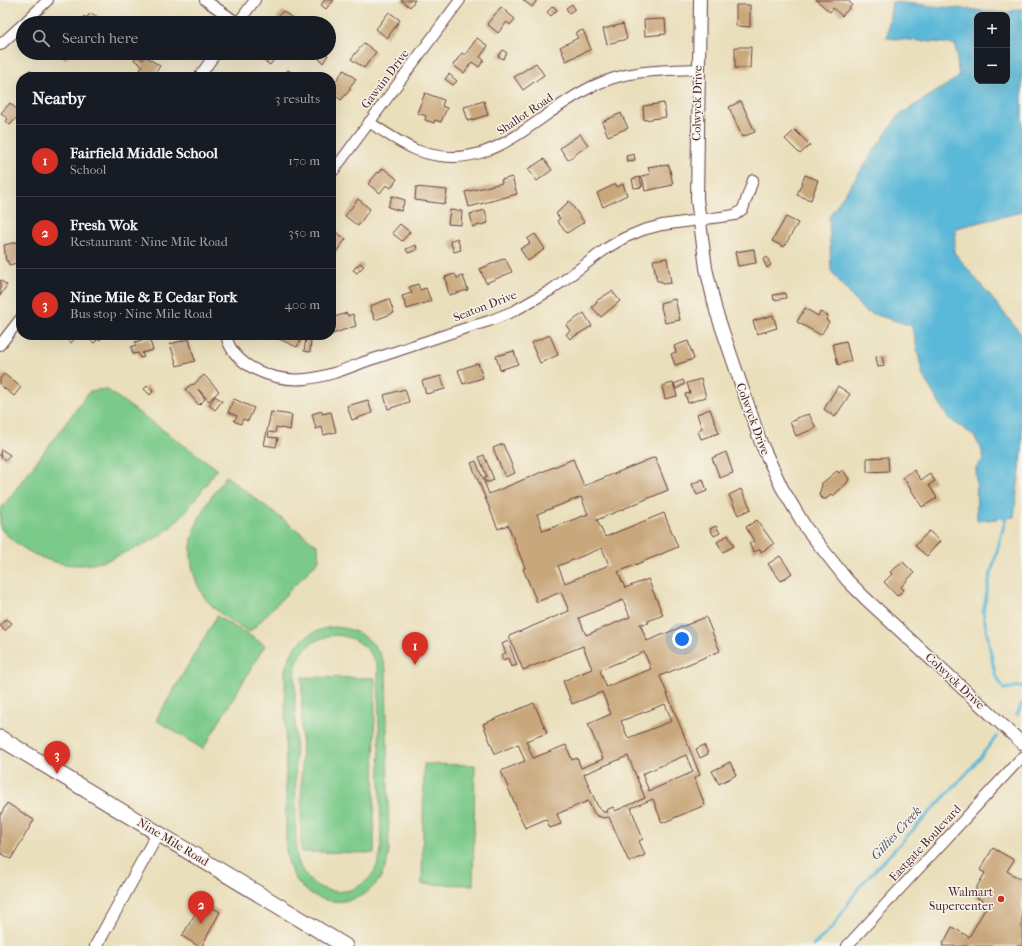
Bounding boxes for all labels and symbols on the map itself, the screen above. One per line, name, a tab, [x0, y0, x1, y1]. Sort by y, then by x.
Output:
street label: Gawain Drive	[358, 47, 412, 111]
street label: Colwyck Drive	[689, 65, 705, 141]
street label: Shallot Road	[494, 90, 556, 138]
street label: Seaton Drive	[451, 287, 519, 325]
street label: Colwyck Drive	[733, 381, 773, 457]
your location	[672, 629, 692, 649]
pin: 1	[402, 632, 428, 665]
street label: Colwyck Drive	[923, 650, 988, 712]
pin: 3	[44, 741, 70, 774]
street label: Eastgate Boulevard	[886, 802, 964, 884]
water label: Gillies Creek	[867, 803, 925, 863]
street label: Nine Mile Road	[135, 815, 212, 869]
place label: Walmart Supercenter	[929, 885, 994, 913]
pin: 2	[188, 891, 214, 924]
marker: Walmart Supercenter	[996, 894, 1006, 904]

